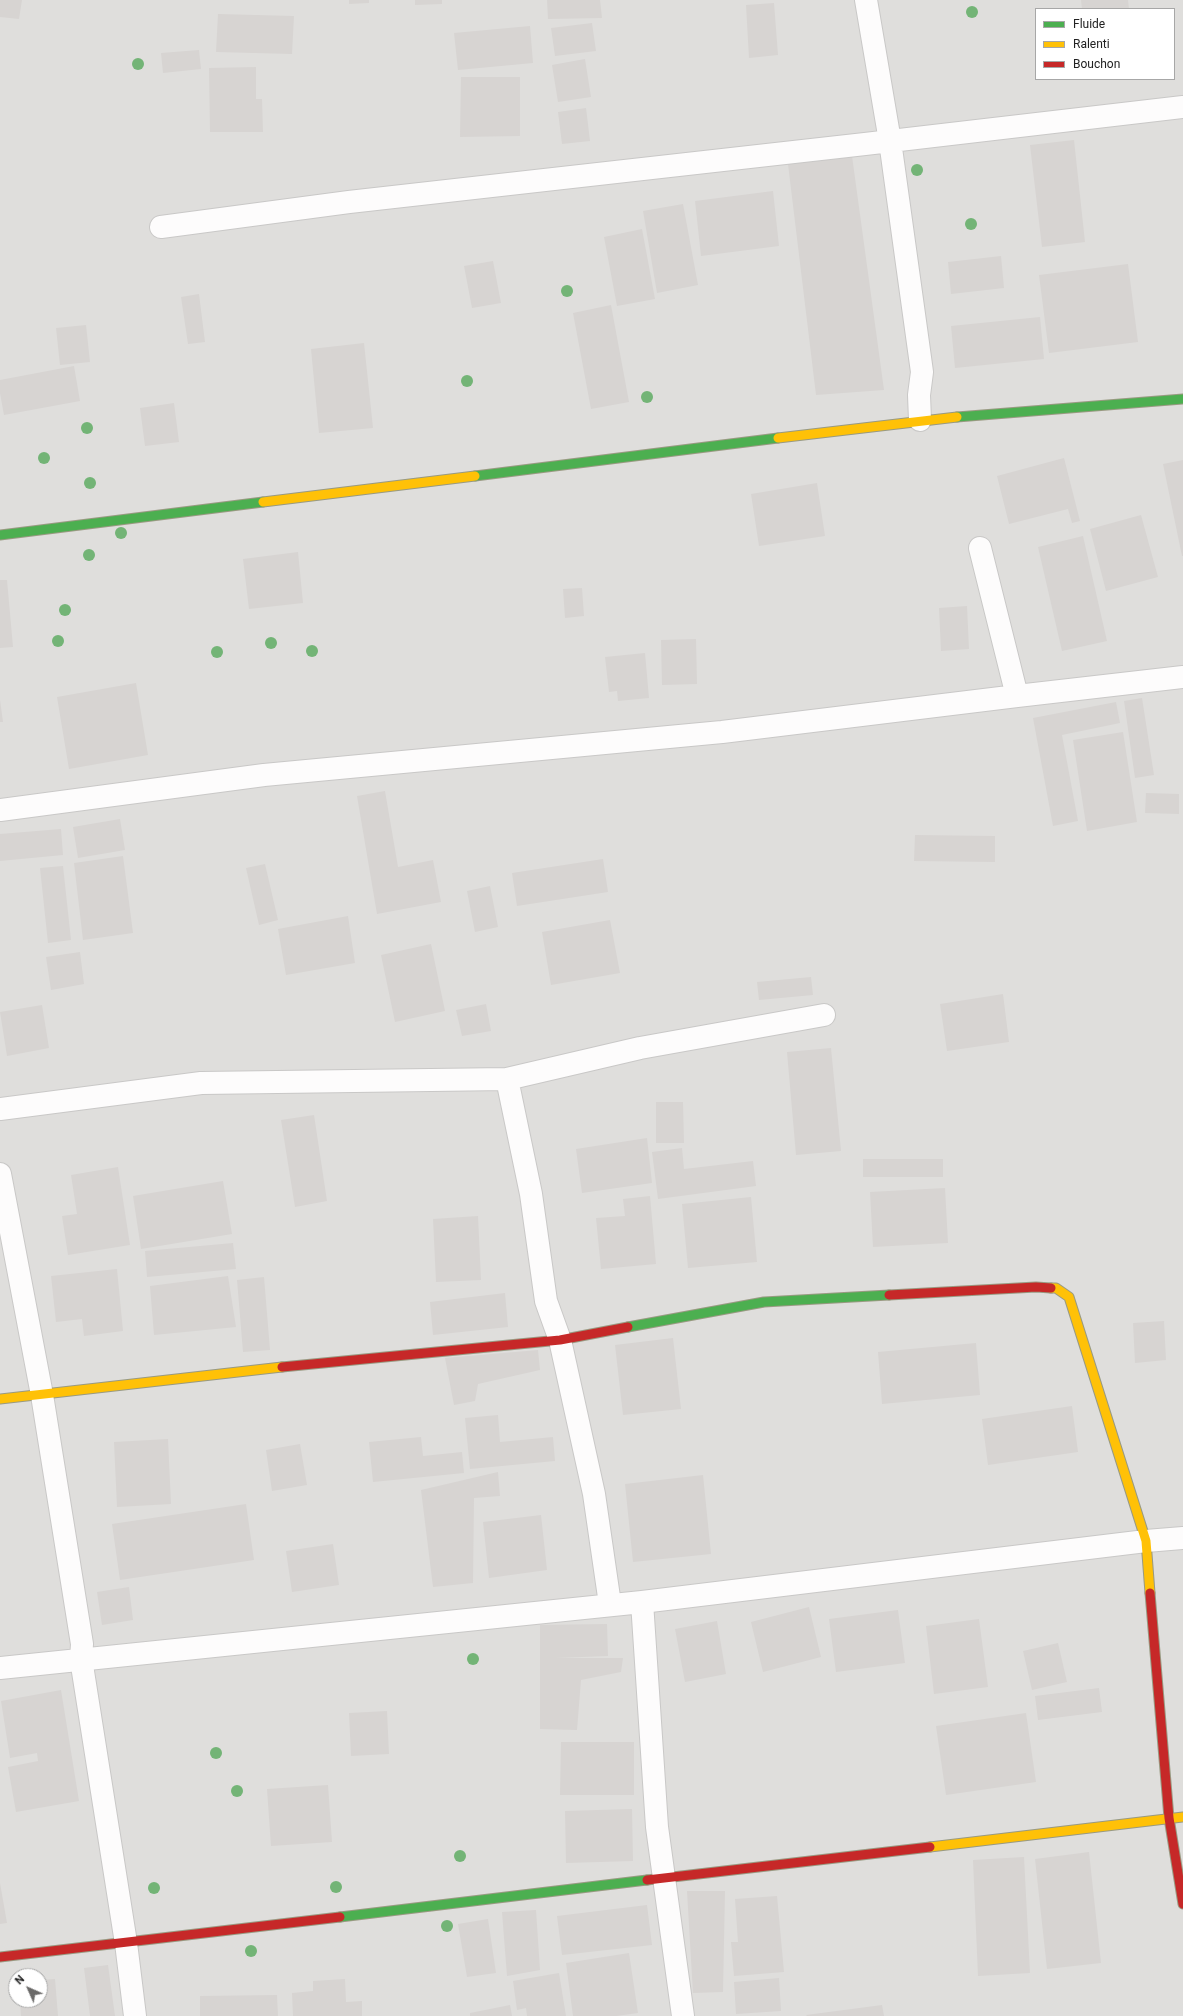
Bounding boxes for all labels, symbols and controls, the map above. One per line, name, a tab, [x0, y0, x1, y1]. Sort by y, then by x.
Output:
legend	[1035, 8, 1175, 80]
text: Fluide	[1073, 17, 1105, 31]
text: Ralenti	[1073, 37, 1110, 51]
text: Bouchon	[1073, 57, 1120, 71]
north arrow	[8, 1968, 48, 2008]
text: N	[13, 1973, 27, 1987]

